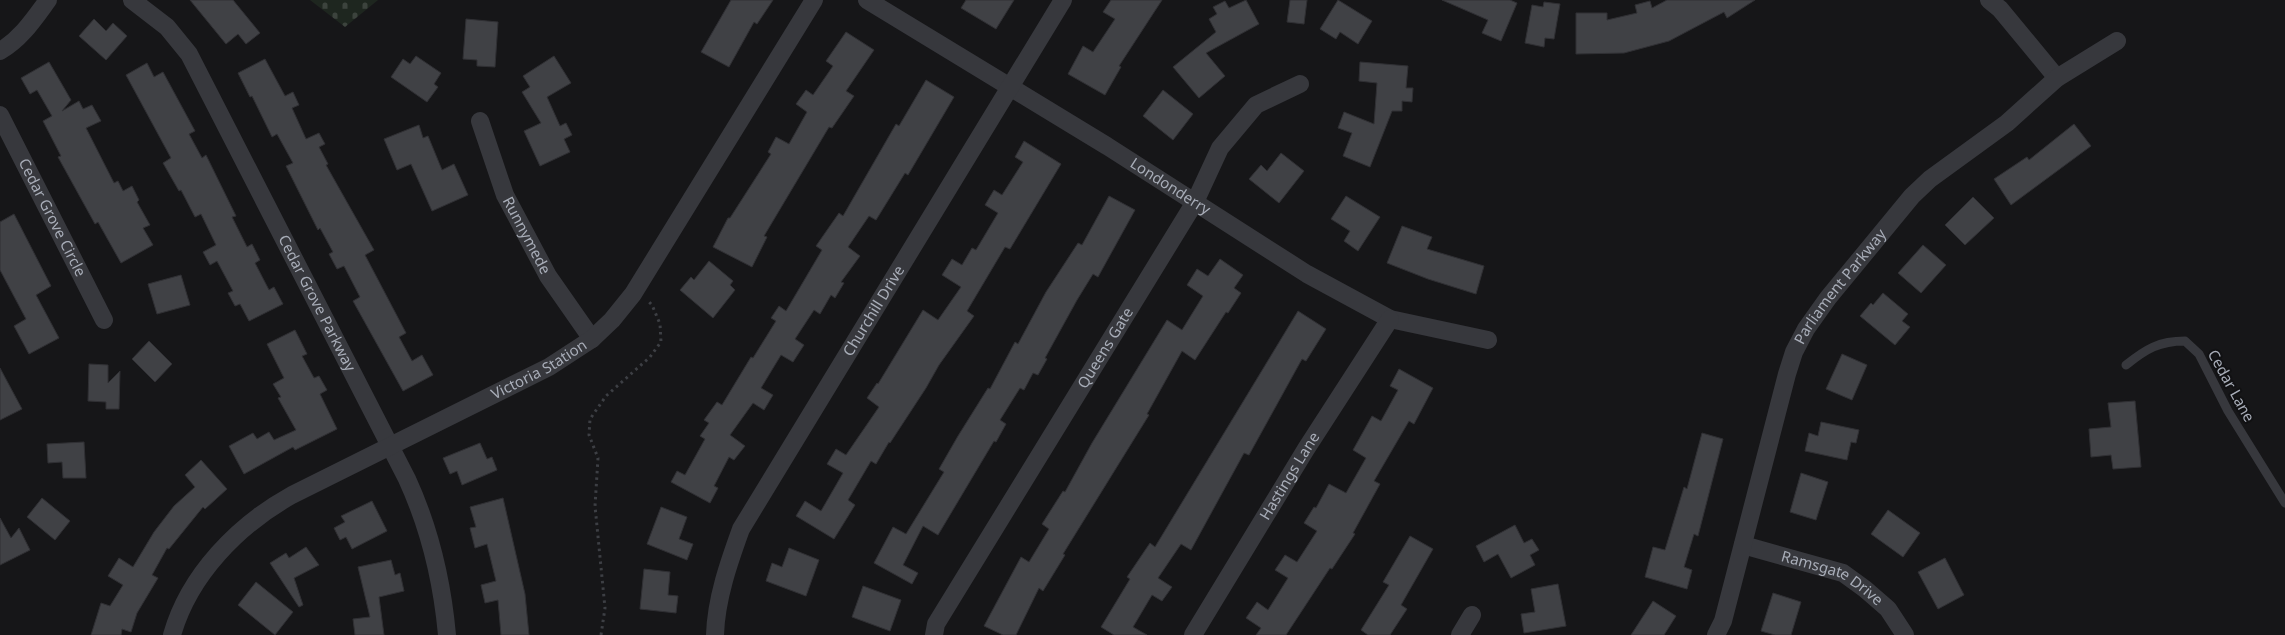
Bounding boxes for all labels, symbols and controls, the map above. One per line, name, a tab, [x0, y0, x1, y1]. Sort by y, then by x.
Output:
street label: Londonderry	[1127, 153, 1215, 219]
street label: Cedar Grove Circle	[15, 155, 91, 280]
street label: Runnymede	[499, 193, 556, 277]
street label: Parliament Parkway	[1789, 224, 1890, 347]
street label: Cedar Grove Parkway	[274, 231, 361, 375]
street label: Churchill Drive	[838, 261, 908, 360]
street label: Queens Gate	[1072, 303, 1137, 392]
street label: Victoria Station	[487, 334, 590, 403]
street label: Cedar Lane	[2204, 346, 2260, 425]
street label: Hastings Lane	[1254, 428, 1323, 523]
street label: Ramsgate Drive	[1779, 545, 1888, 609]

